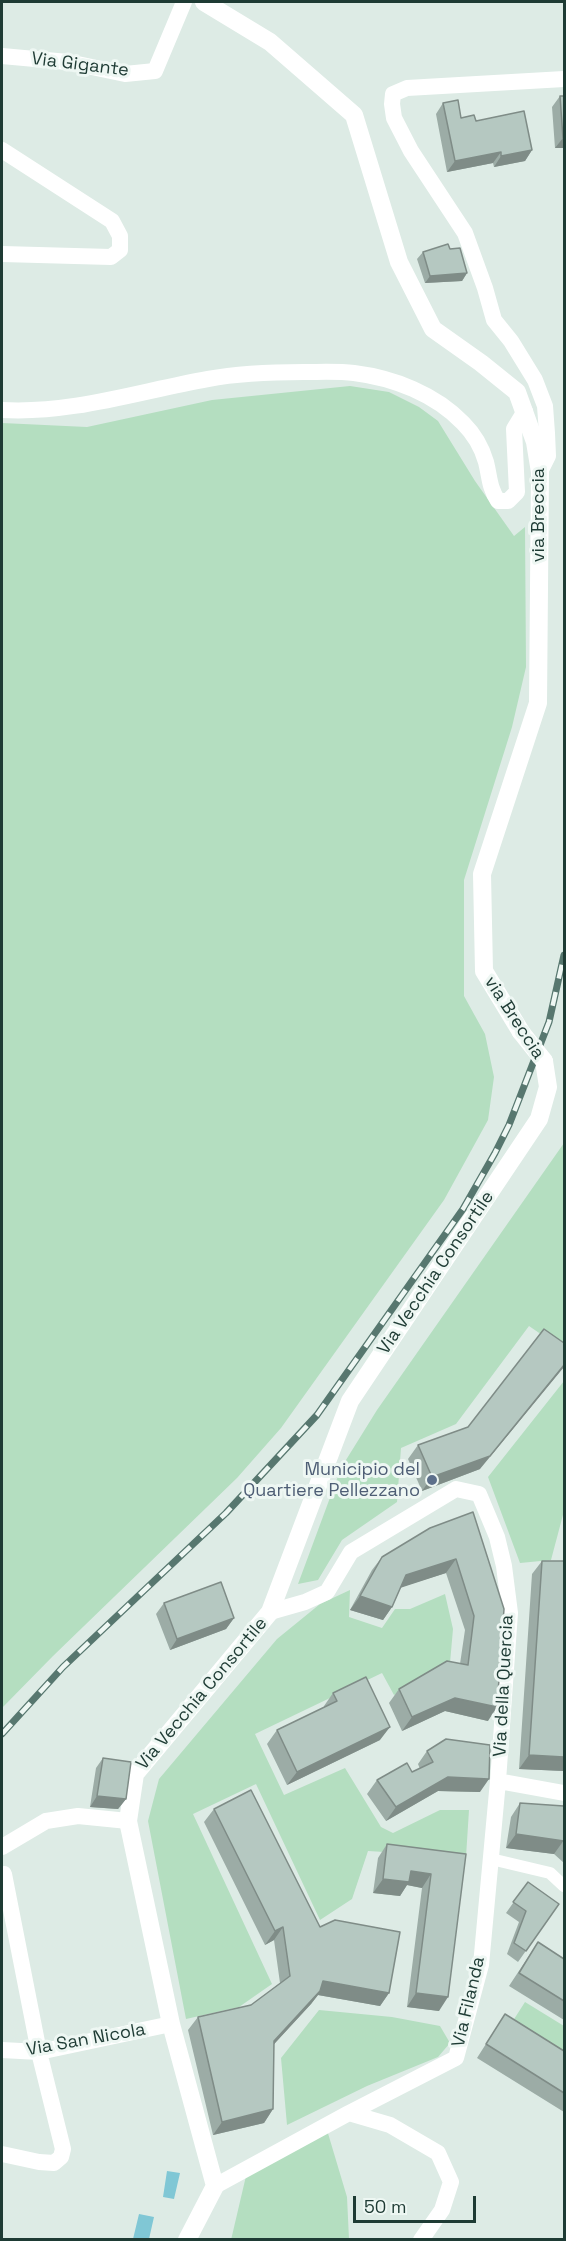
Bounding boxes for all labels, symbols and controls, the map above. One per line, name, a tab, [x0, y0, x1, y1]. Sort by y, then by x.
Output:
street label: Via Gigante	[30, 48, 130, 82]
street label: via Breccia	[528, 468, 550, 562]
street label: via Breccia	[479, 973, 549, 1063]
street label: Via Vecchia Consortile	[373, 1187, 499, 1359]
place label: Municipio del Quartiere Pellezzano	[243, 1459, 420, 1502]
marker: Municipio del Quartiere Pellezzano	[425, 1473, 439, 1487]
street label: Via Vecchia Consortile	[132, 1613, 272, 1775]
street label: Via della Quercia	[489, 1614, 519, 1758]
street label: Via Filanda	[448, 1955, 490, 2049]
street label: Via San Nicola	[25, 2019, 147, 2061]
scale bar	[356, 2184, 479, 2222]
text: 50 m	[364, 2195, 406, 2218]

